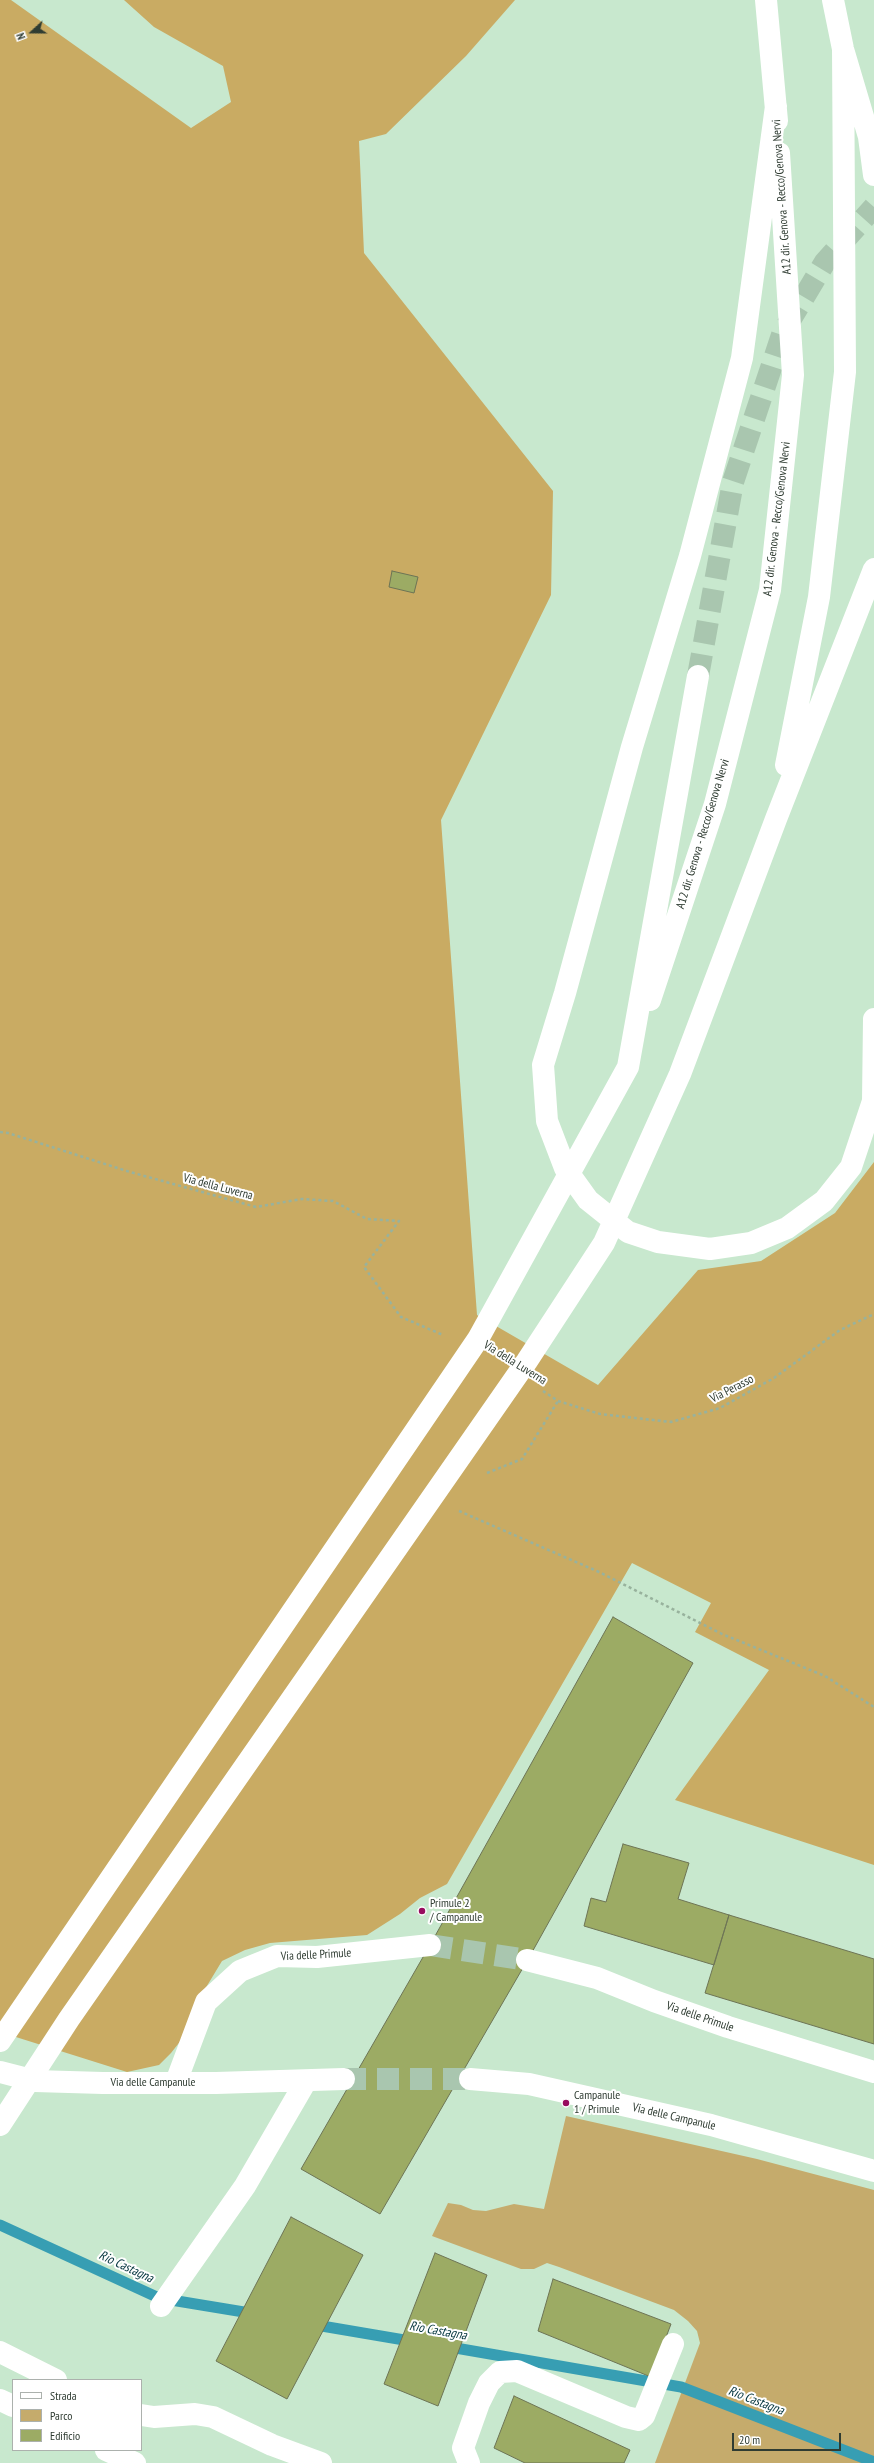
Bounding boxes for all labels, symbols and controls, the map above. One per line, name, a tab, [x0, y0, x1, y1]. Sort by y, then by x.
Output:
north arrow	[12, 12, 52, 52]
text: N	[13, 31, 28, 42]
street label: A12 dir. Genova - Recco/Genova Nervi	[769, 119, 795, 275]
street label: A12 dir. Genova - Recco/Genova Nervi	[760, 441, 794, 597]
street label: A12 dir. Genova - Recco/Genova Nervi	[673, 758, 733, 910]
street label: Via della Luverna	[182, 1171, 254, 1203]
street label: Via della Luverna	[481, 1338, 549, 1388]
street label: Via Perasso	[708, 1372, 756, 1406]
place label: Primule 2 / Campanule	[430, 1897, 482, 1925]
marker: Primule 2 / Campanule	[417, 1906, 427, 1916]
street label: Via delle Primule	[280, 1946, 352, 1964]
street label: Via delle Primule	[664, 1999, 736, 2035]
street label: Via delle Campanule	[111, 2076, 195, 2090]
place label: Campanule 1 / Primule	[574, 2089, 620, 2117]
marker: Campanule 1 / Primule	[561, 2098, 571, 2108]
street label: Via delle Campanule	[631, 2100, 717, 2134]
water label: Rio Castagna	[96, 2248, 156, 2286]
water label: Rio Castagna	[408, 2318, 468, 2344]
legend	[12, 2379, 142, 2451]
water label: Rio Castagna	[726, 2383, 786, 2419]
text: Strada	[50, 2388, 77, 2403]
text: Parco	[50, 2408, 72, 2423]
scale bar	[734, 2425, 843, 2451]
text: Edificio	[50, 2428, 80, 2443]
text: 20 m	[739, 2432, 760, 2447]

